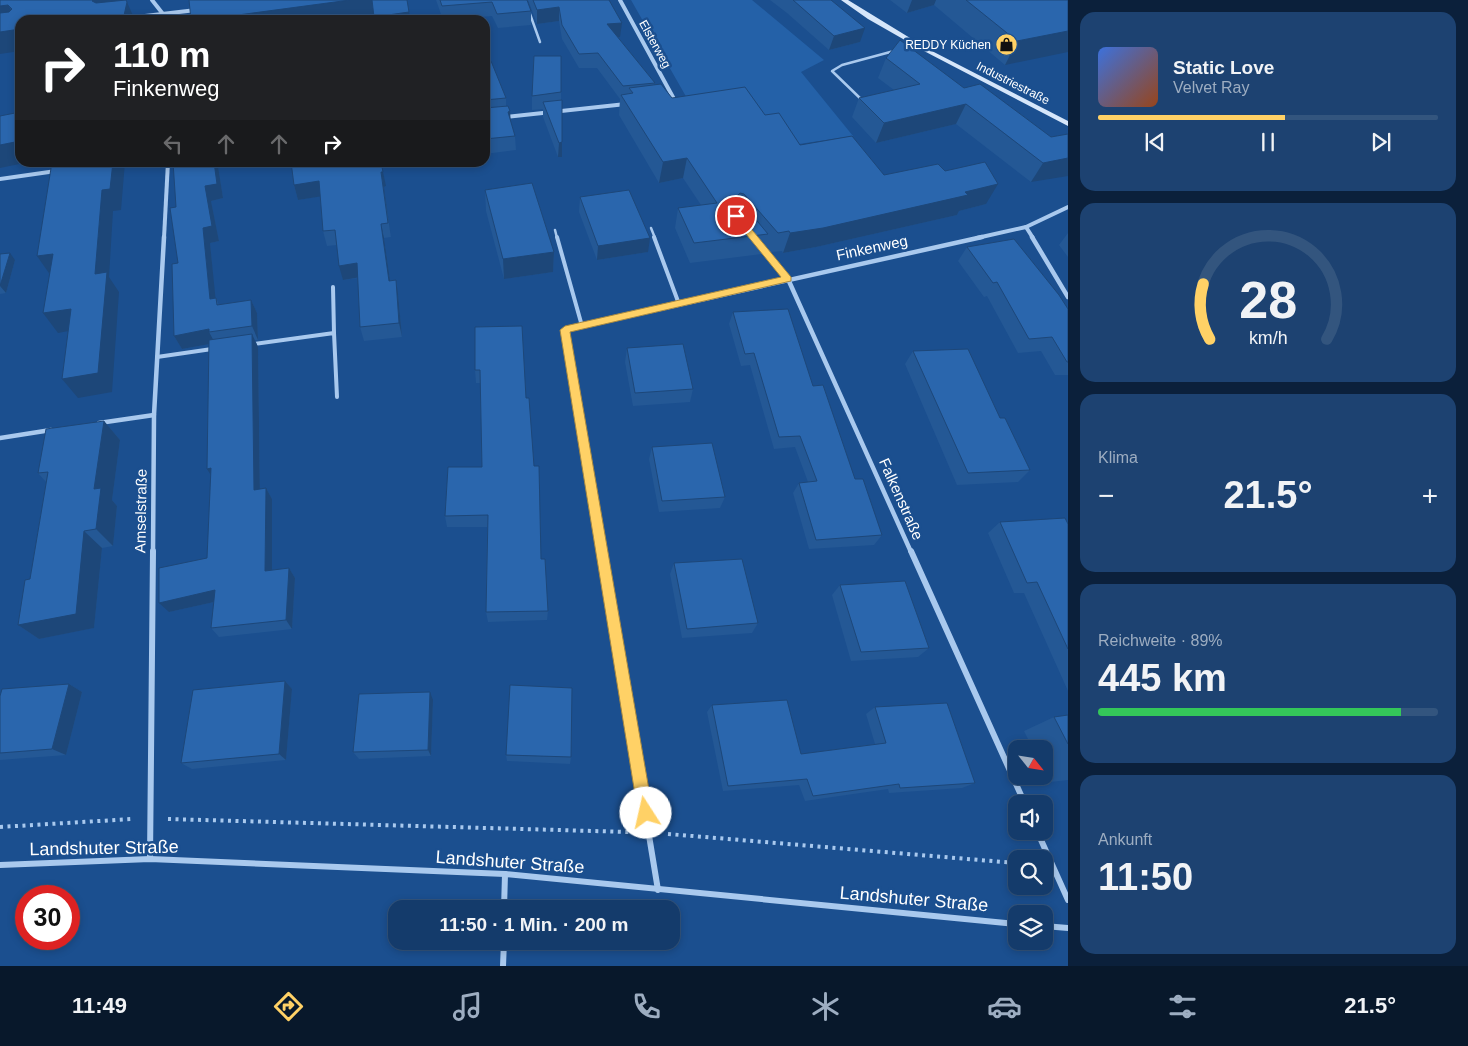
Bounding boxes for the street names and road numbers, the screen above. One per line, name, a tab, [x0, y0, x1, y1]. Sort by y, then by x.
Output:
street label: Elsterweg	[636, 18, 674, 70]
street label: Industriestraße	[974, 59, 1052, 108]
street label: Finkenweg	[835, 232, 909, 263]
street label: Falkenstraße	[876, 455, 927, 542]
street label: Amselstraße	[131, 469, 150, 553]
street label: Landshuter Straße	[29, 837, 179, 859]
street label: Landshuter Straße	[435, 847, 585, 877]
street label: Landshuter Straße	[839, 883, 989, 915]

